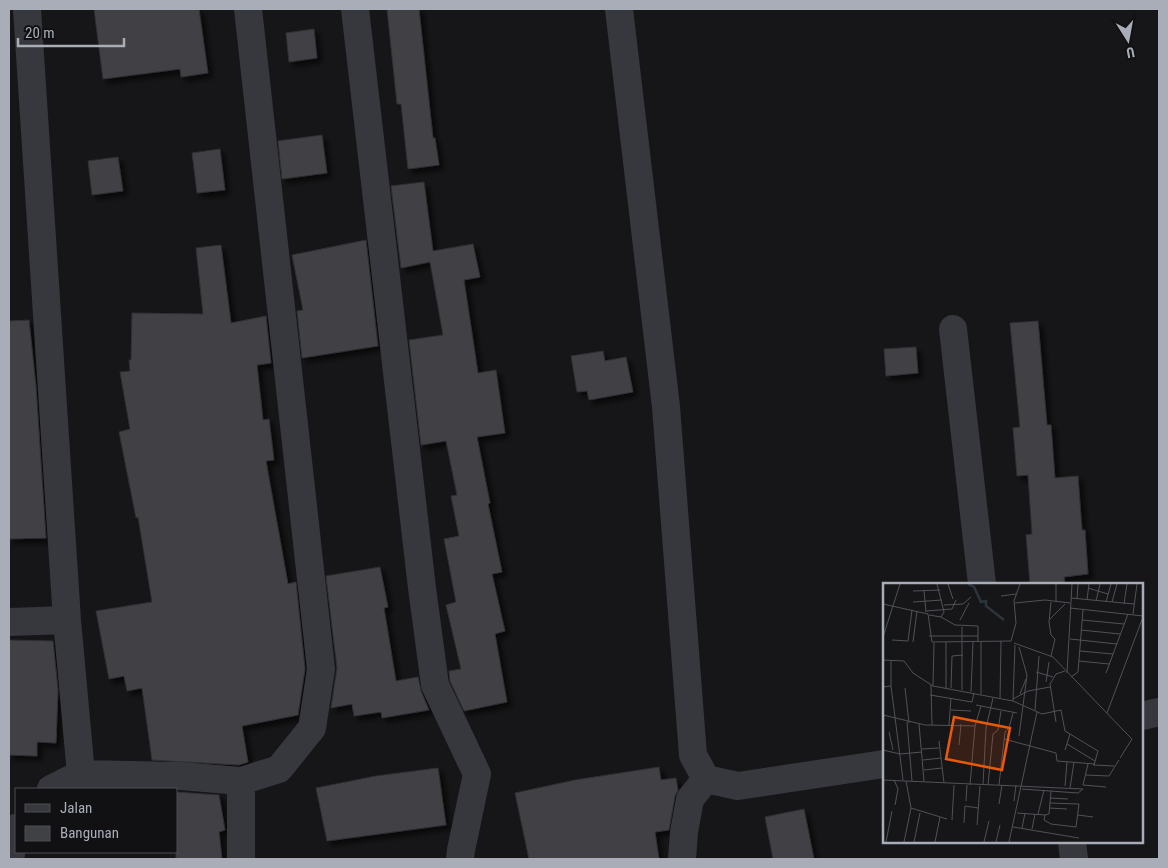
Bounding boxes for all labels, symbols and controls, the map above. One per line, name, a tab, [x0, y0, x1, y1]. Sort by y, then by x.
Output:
scale bar	[18, 15, 124, 47]
north arrow	[1103, 15, 1153, 65]
text: 20 m	[25, 24, 55, 42]
text: U	[1125, 44, 1136, 61]
inset map	[883, 583, 1143, 843]
legend	[15, 788, 178, 853]
text: Jalan	[60, 799, 92, 817]
text: Bangunan	[60, 824, 119, 842]

